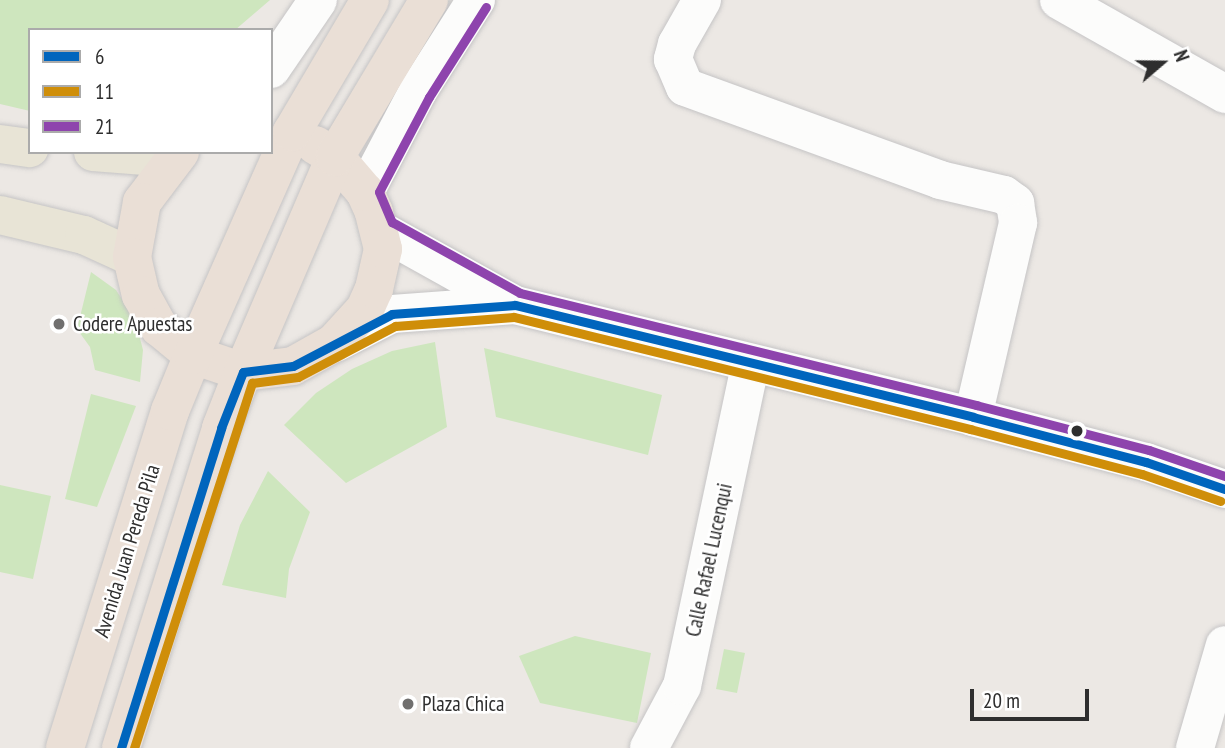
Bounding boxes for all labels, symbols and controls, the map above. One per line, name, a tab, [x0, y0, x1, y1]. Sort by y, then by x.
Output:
legend	[28, 28, 273, 154]
north arrow	[1127, 28, 1197, 98]
text: 6	[95, 43, 104, 70]
text: N	[1169, 47, 1195, 65]
text: 11	[95, 78, 114, 105]
text: 21	[95, 113, 114, 140]
place label: Codere Apuestas	[73, 311, 193, 337]
marker: Codere Apuestas	[51, 316, 67, 332]
unlabelled marker	[1070, 424, 1084, 438]
street label: Avenida Juan Pereda Pila	[89, 462, 165, 640]
street label: Calle Rafael Lucenqui	[680, 481, 738, 639]
scale bar	[973, 674, 1092, 718]
text: 20 m	[983, 687, 1020, 714]
place label: Plaza Chica	[422, 691, 504, 717]
marker: Plaza Chica	[400, 696, 416, 712]

